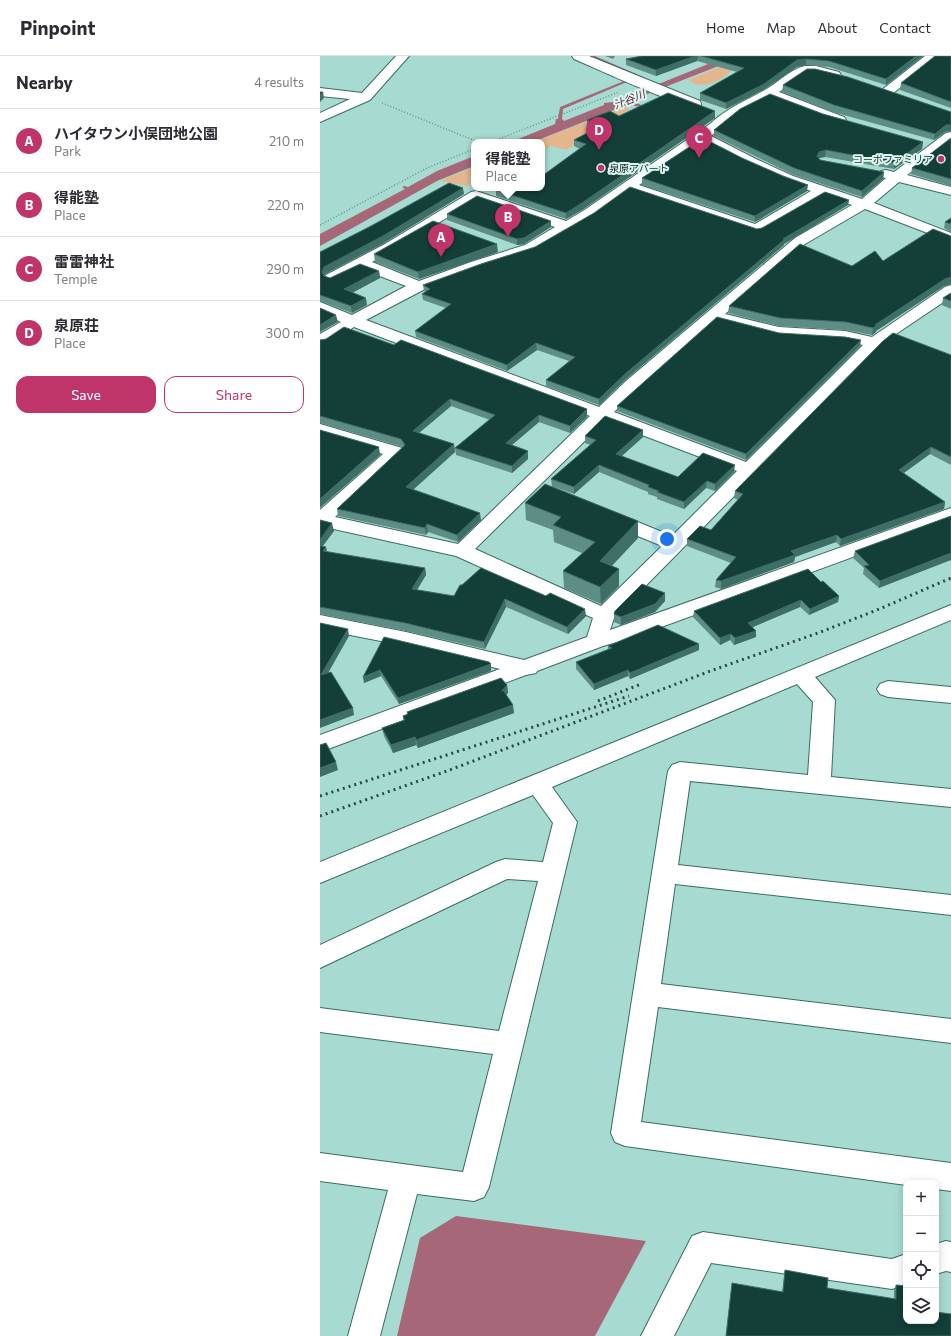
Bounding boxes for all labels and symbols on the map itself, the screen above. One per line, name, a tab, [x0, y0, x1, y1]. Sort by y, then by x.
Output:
water label: 汁谷川	[611, 86, 648, 111]
pin: D	[586, 117, 612, 150]
pin: C	[686, 125, 712, 158]
place label: コーポファミリア	[853, 153, 933, 165]
marker: コーポファミリア	[936, 154, 946, 164]
place label: 泉原アパート	[609, 162, 669, 174]
marker: 泉原アパート	[596, 163, 606, 173]
pin: B	[495, 204, 521, 237]
pin: A	[428, 224, 454, 257]
your location	[657, 529, 677, 549]

